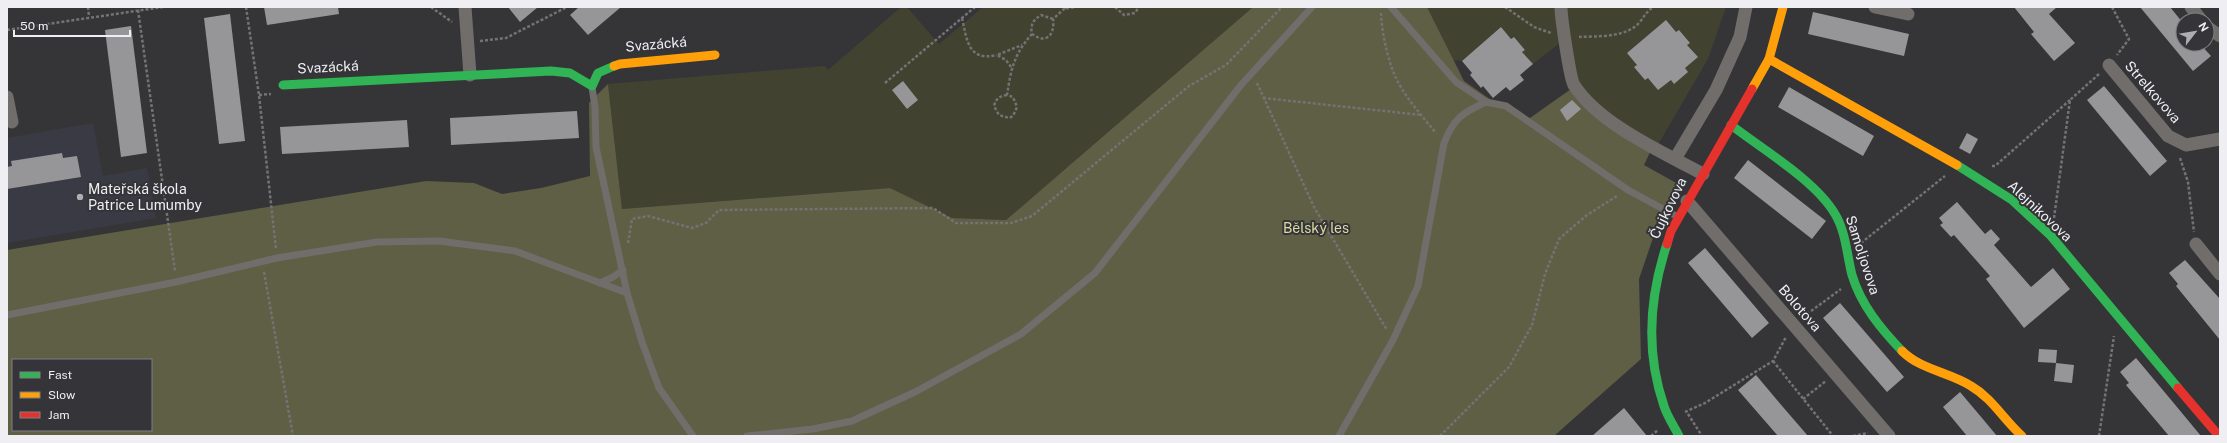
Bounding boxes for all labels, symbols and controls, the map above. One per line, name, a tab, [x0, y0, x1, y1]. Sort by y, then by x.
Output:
scale bar	[14, 12, 130, 38]
north arrow	[2175, 12, 2215, 52]
text: 50 m	[20, 19, 48, 33]
text: N	[2196, 20, 2211, 34]
street label: Svazácká	[625, 33, 687, 55]
street label: Svazácká	[297, 57, 359, 77]
street label: Strelkovova	[2122, 58, 2184, 126]
street label: Čujkovova	[1645, 174, 1690, 241]
street label: Alejnikovova	[2005, 177, 2075, 245]
place label: Mateřská škola Patrice Lumumby	[88, 181, 202, 213]
marker: Mateřská škola Patrice Lumumby	[75, 192, 85, 202]
street label: Samoljovova	[1843, 213, 1883, 297]
park label: Bělský les	[1283, 220, 1349, 236]
street label: Bolotova	[1775, 281, 1825, 335]
legend	[12, 359, 152, 431]
text: Fast	[48, 368, 73, 382]
text: Slow	[48, 388, 76, 402]
text: Jam	[48, 408, 70, 422]

